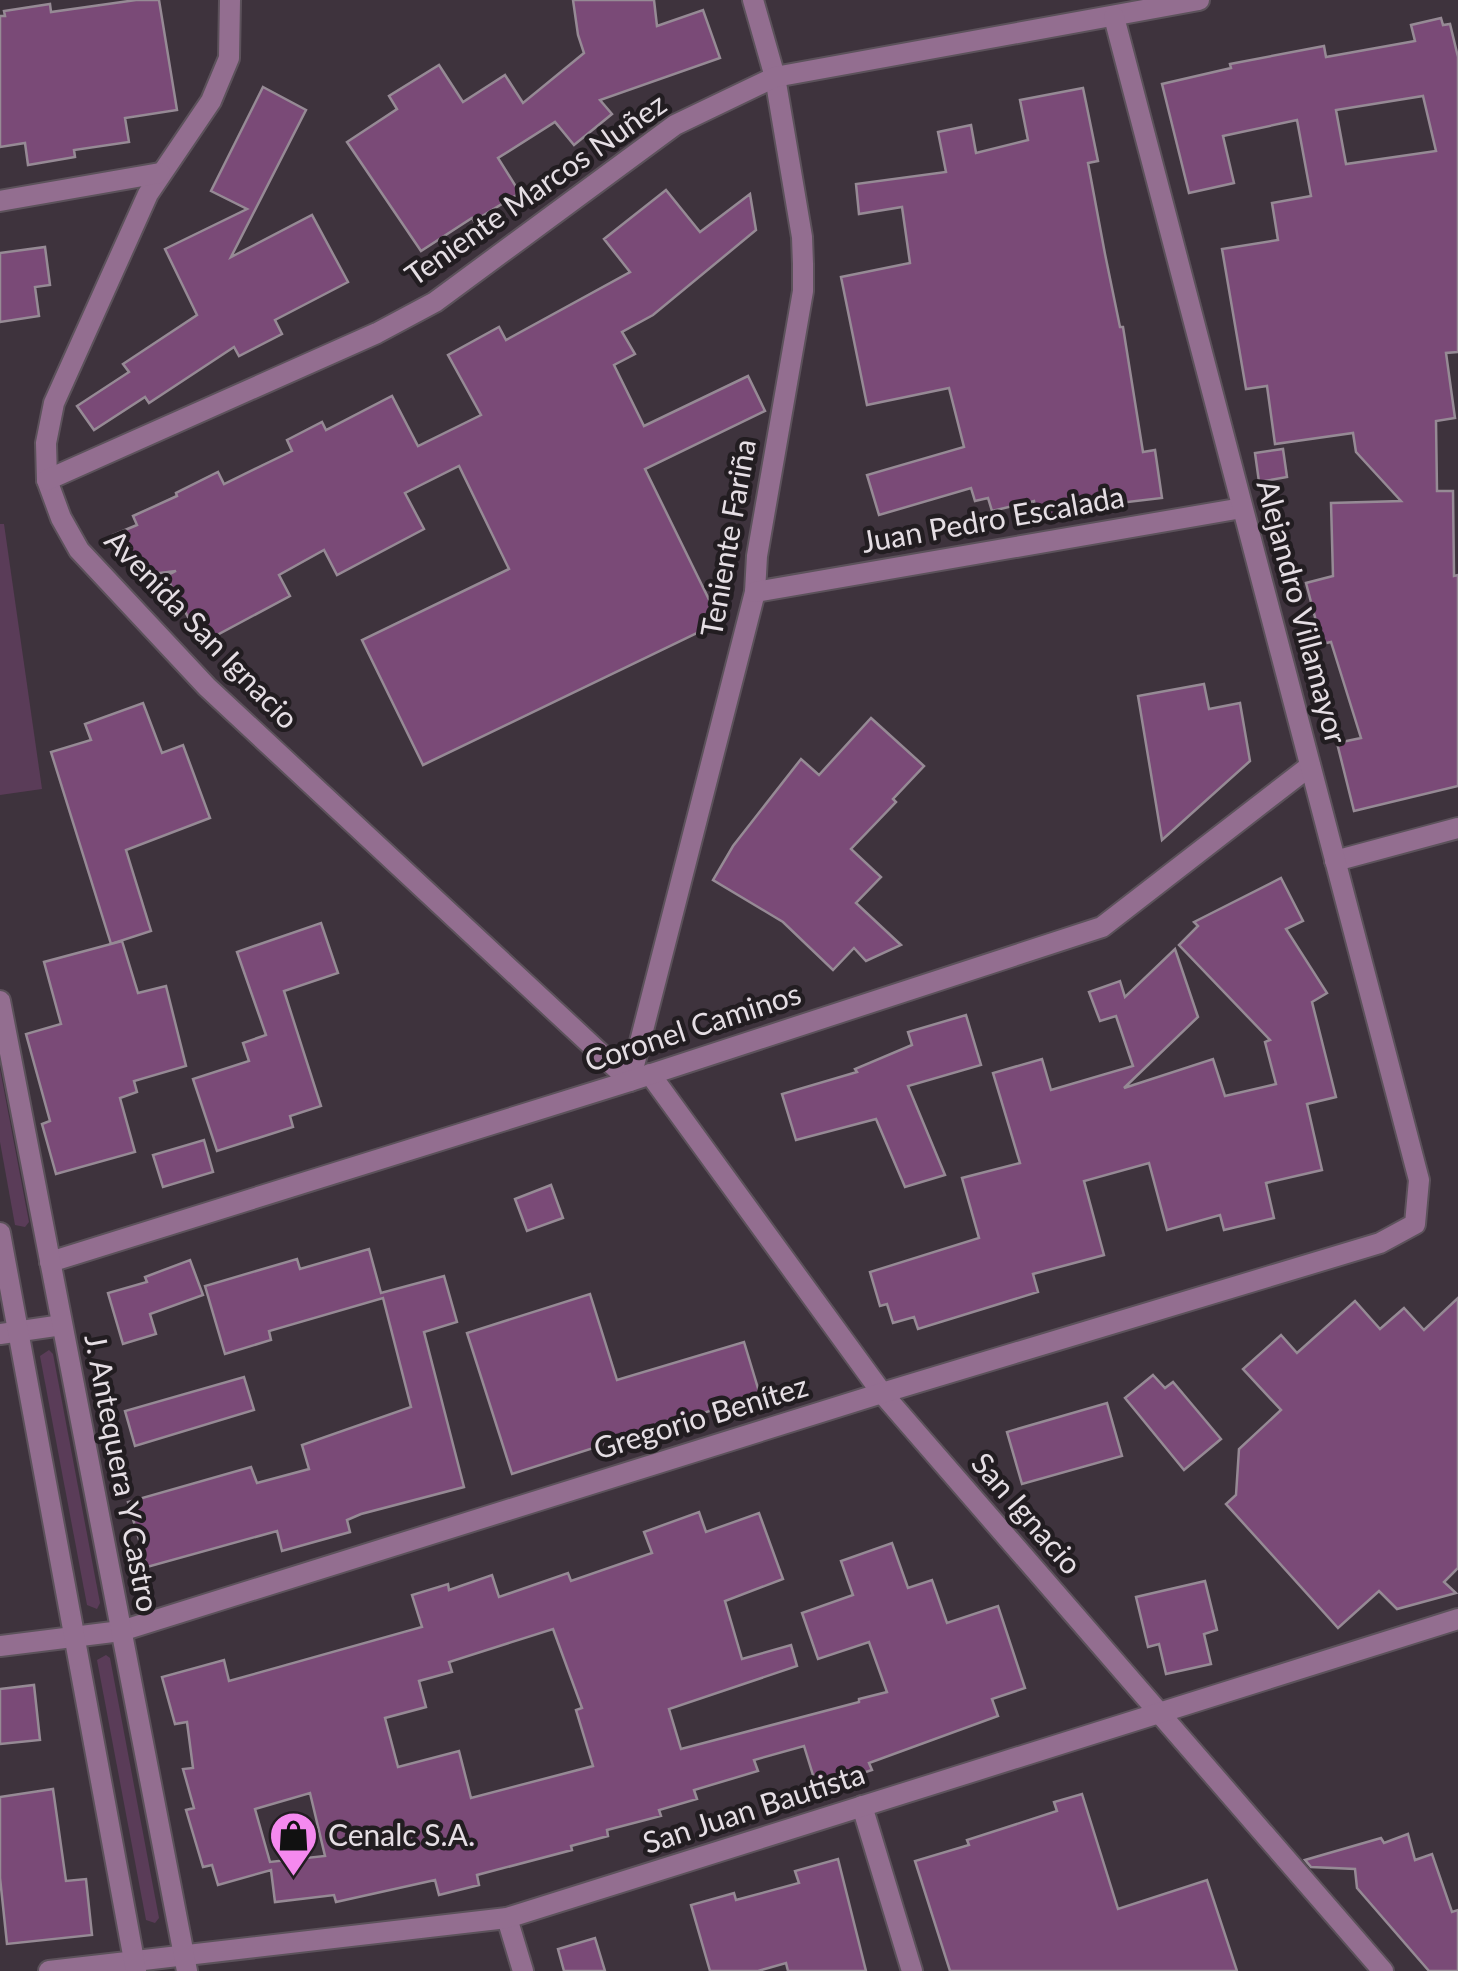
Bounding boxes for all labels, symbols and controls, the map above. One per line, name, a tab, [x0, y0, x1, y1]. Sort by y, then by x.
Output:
street label: Teniente Marcos Nuñez	[397, 85, 672, 292]
street label: Teniente Fariña	[692, 436, 762, 639]
street label: Alejandro Villamayor	[1250, 476, 1355, 747]
street label: Juan Pedro Escalada	[858, 477, 1127, 559]
street label: Avenida San Ignacio	[98, 522, 307, 736]
street label: Coronel Caminos	[580, 974, 805, 1078]
street label: J. Antequera Y Castro	[78, 1331, 168, 1615]
street label: Gregorio Benítez	[589, 1366, 812, 1466]
street label: San Ignacio	[965, 1445, 1090, 1581]
street label: San Juan Bautista	[638, 1754, 869, 1860]
shop icon: Cenalc S.A.	[267, 1810, 319, 1878]
place label: Cenalc S.A.	[328, 1816, 475, 1852]

